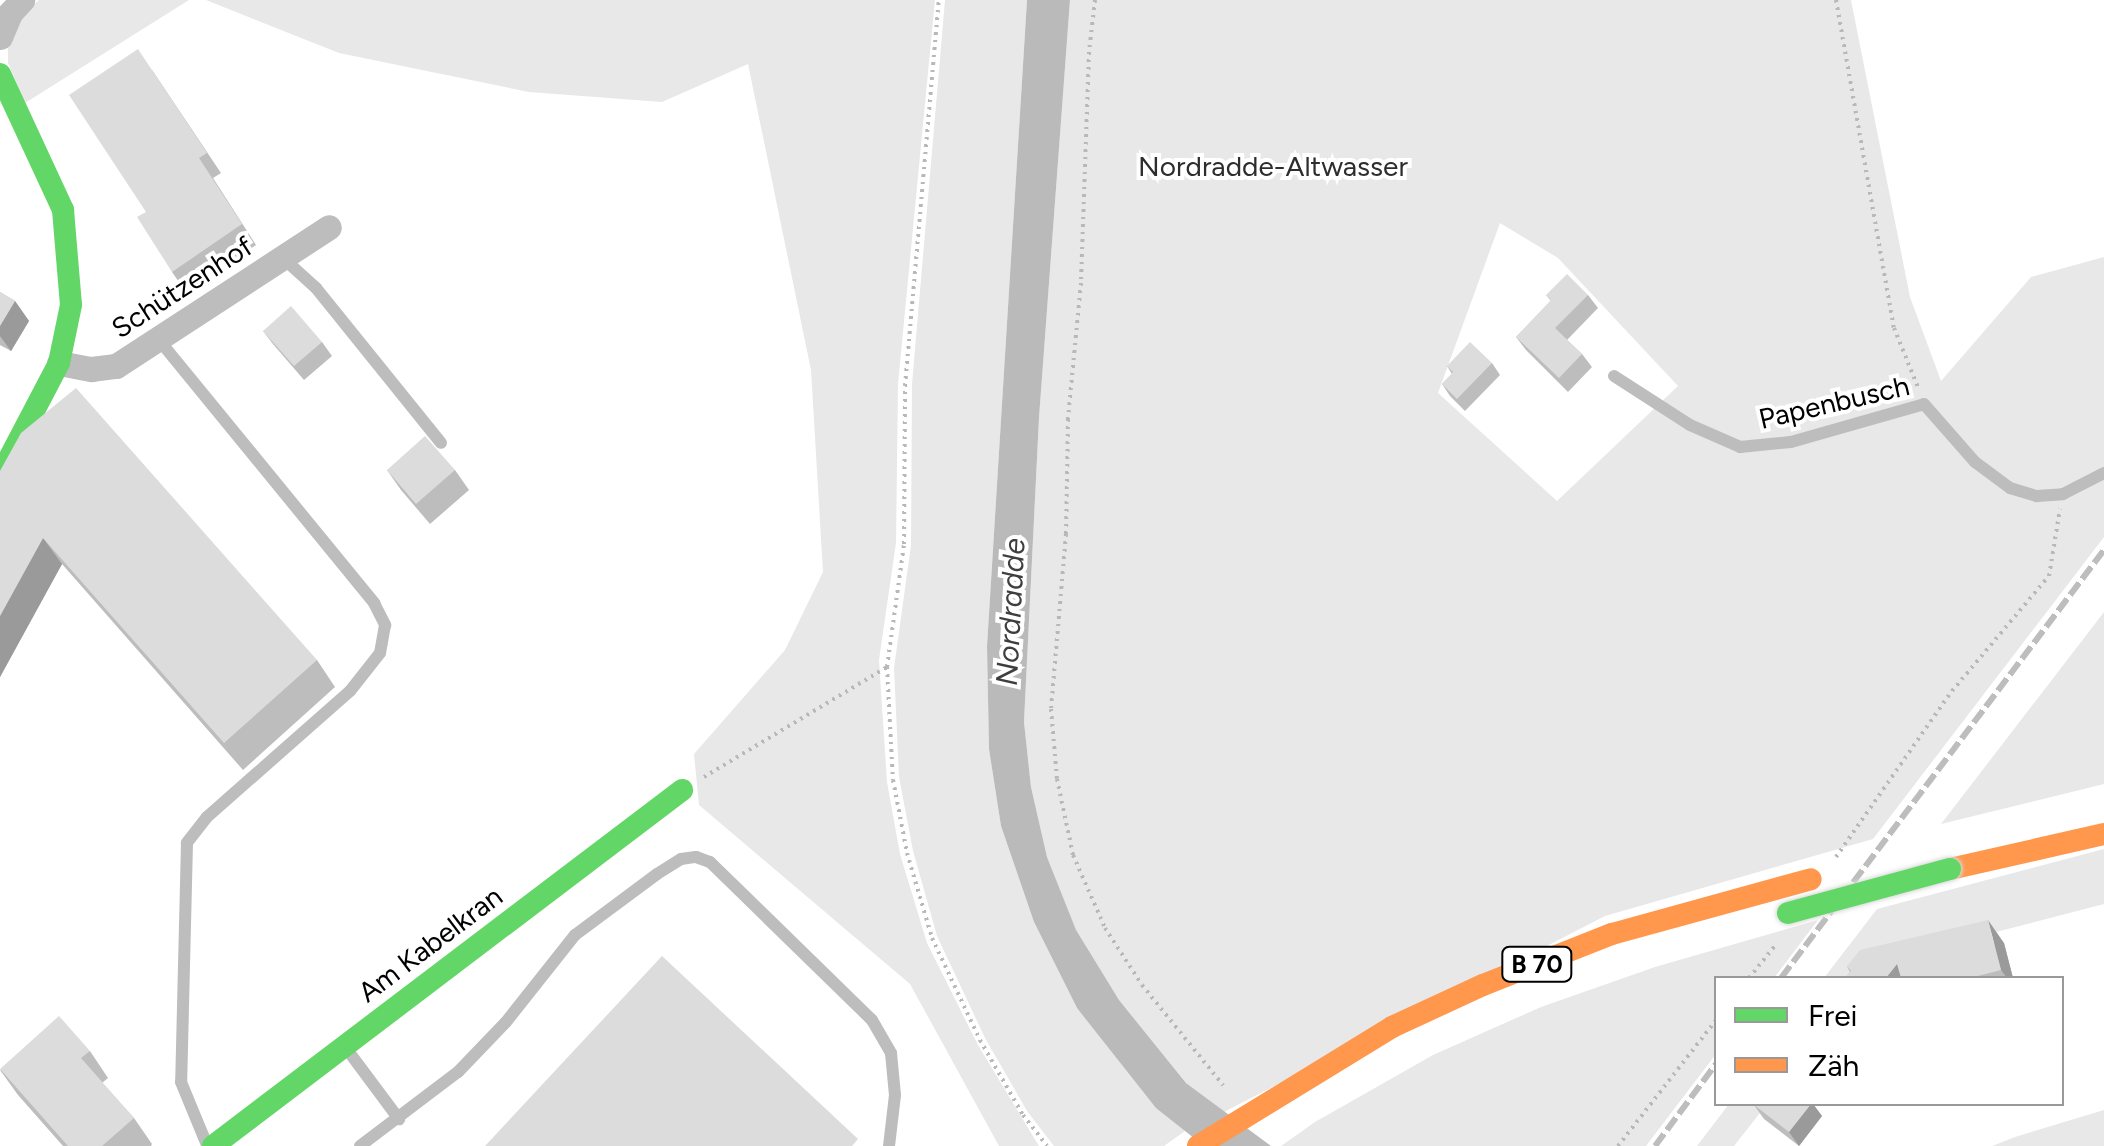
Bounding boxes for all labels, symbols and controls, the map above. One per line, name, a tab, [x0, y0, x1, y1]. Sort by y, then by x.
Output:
park label: Nordradde-Altwasser	[1138, 149, 1408, 183]
street label: Schützenhof	[105, 229, 259, 345]
street label: Papenbusch	[1755, 368, 1913, 436]
water label: Nordradde	[989, 537, 1033, 687]
street label: Am Kabelkran	[351, 879, 509, 1009]
road number: B 70	[1500, 944, 1574, 984]
legend	[1714, 976, 2064, 1106]
text: Frei	[1808, 997, 1857, 1034]
text: Zäh	[1808, 1047, 1859, 1084]

